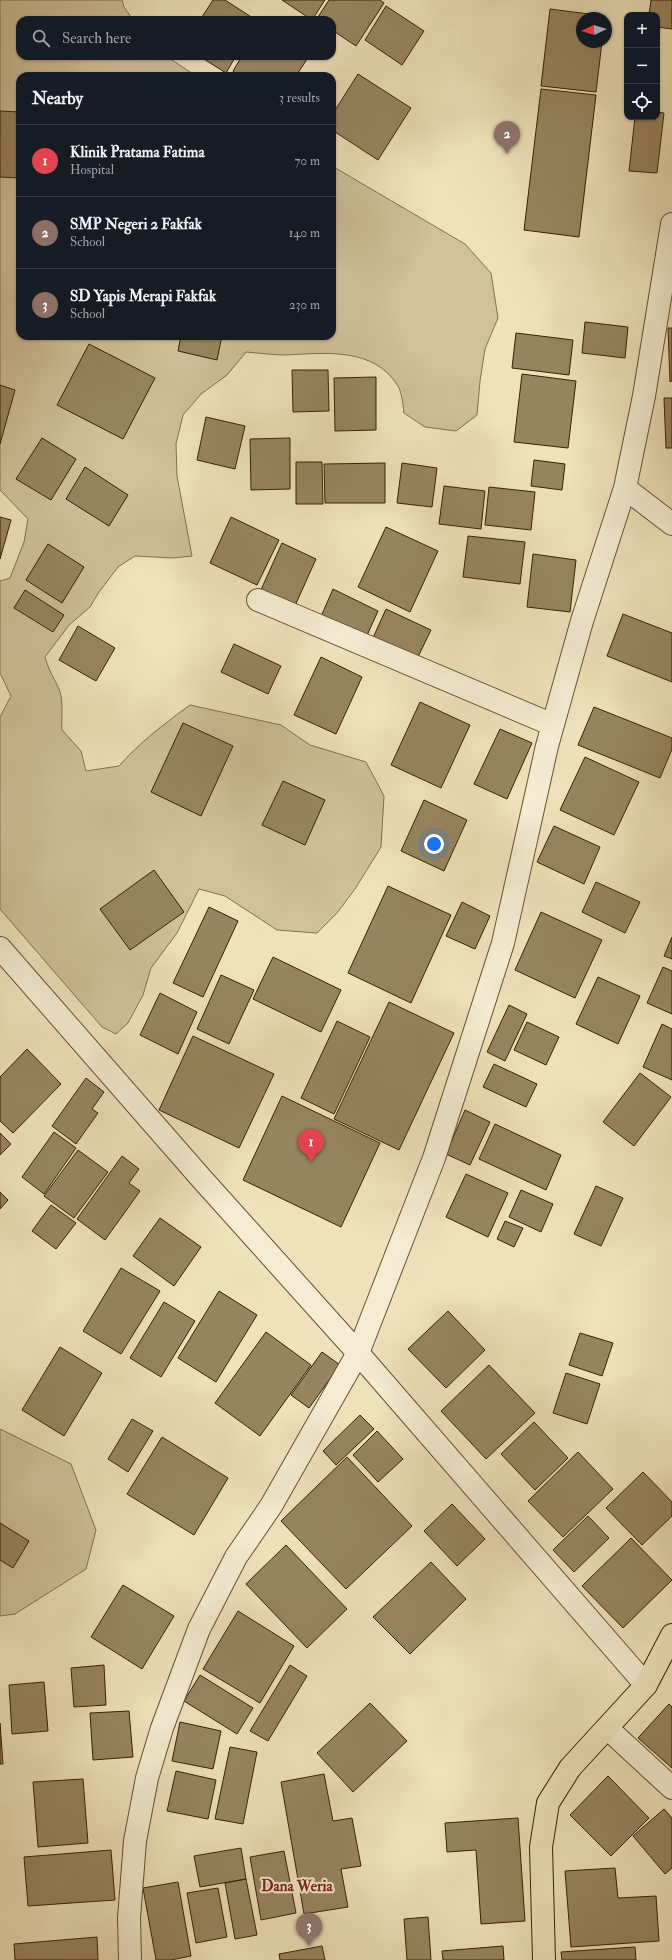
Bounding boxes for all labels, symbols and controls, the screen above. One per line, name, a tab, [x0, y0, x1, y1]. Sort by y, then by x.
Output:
north arrow	[576, 12, 612, 48]
map controls	[624, 12, 660, 120]
button: +	[624, 12, 660, 48]
search box	[16, 16, 336, 60]
icon: search	[30, 27, 52, 49]
text: Search here	[62, 29, 131, 48]
button: −	[624, 48, 660, 84]
button: locate	[624, 84, 660, 120]
text: Nearby	[32, 88, 83, 109]
text: 3 results	[279, 90, 320, 106]
pin: 2	[494, 121, 520, 154]
text: Klinik Pratama Fatima	[70, 143, 205, 162]
text: 1	[43, 153, 47, 169]
text: 70 m	[295, 153, 320, 169]
text: Hospital	[70, 162, 114, 178]
text: SMP Negeri 2 Fakfak	[70, 215, 202, 234]
text: 2	[42, 225, 48, 241]
text: 140 m	[289, 225, 320, 241]
text: School	[70, 234, 105, 250]
text: SD Yapis Merapi Fakfak	[70, 287, 216, 306]
text: 3	[43, 297, 48, 313]
text: 230 m	[289, 297, 320, 313]
text: School	[70, 306, 105, 322]
your location	[424, 834, 444, 854]
pin: 1	[298, 1129, 324, 1162]
district label: Dana Weria	[261, 1877, 334, 1896]
pin: 3	[296, 1913, 322, 1946]

